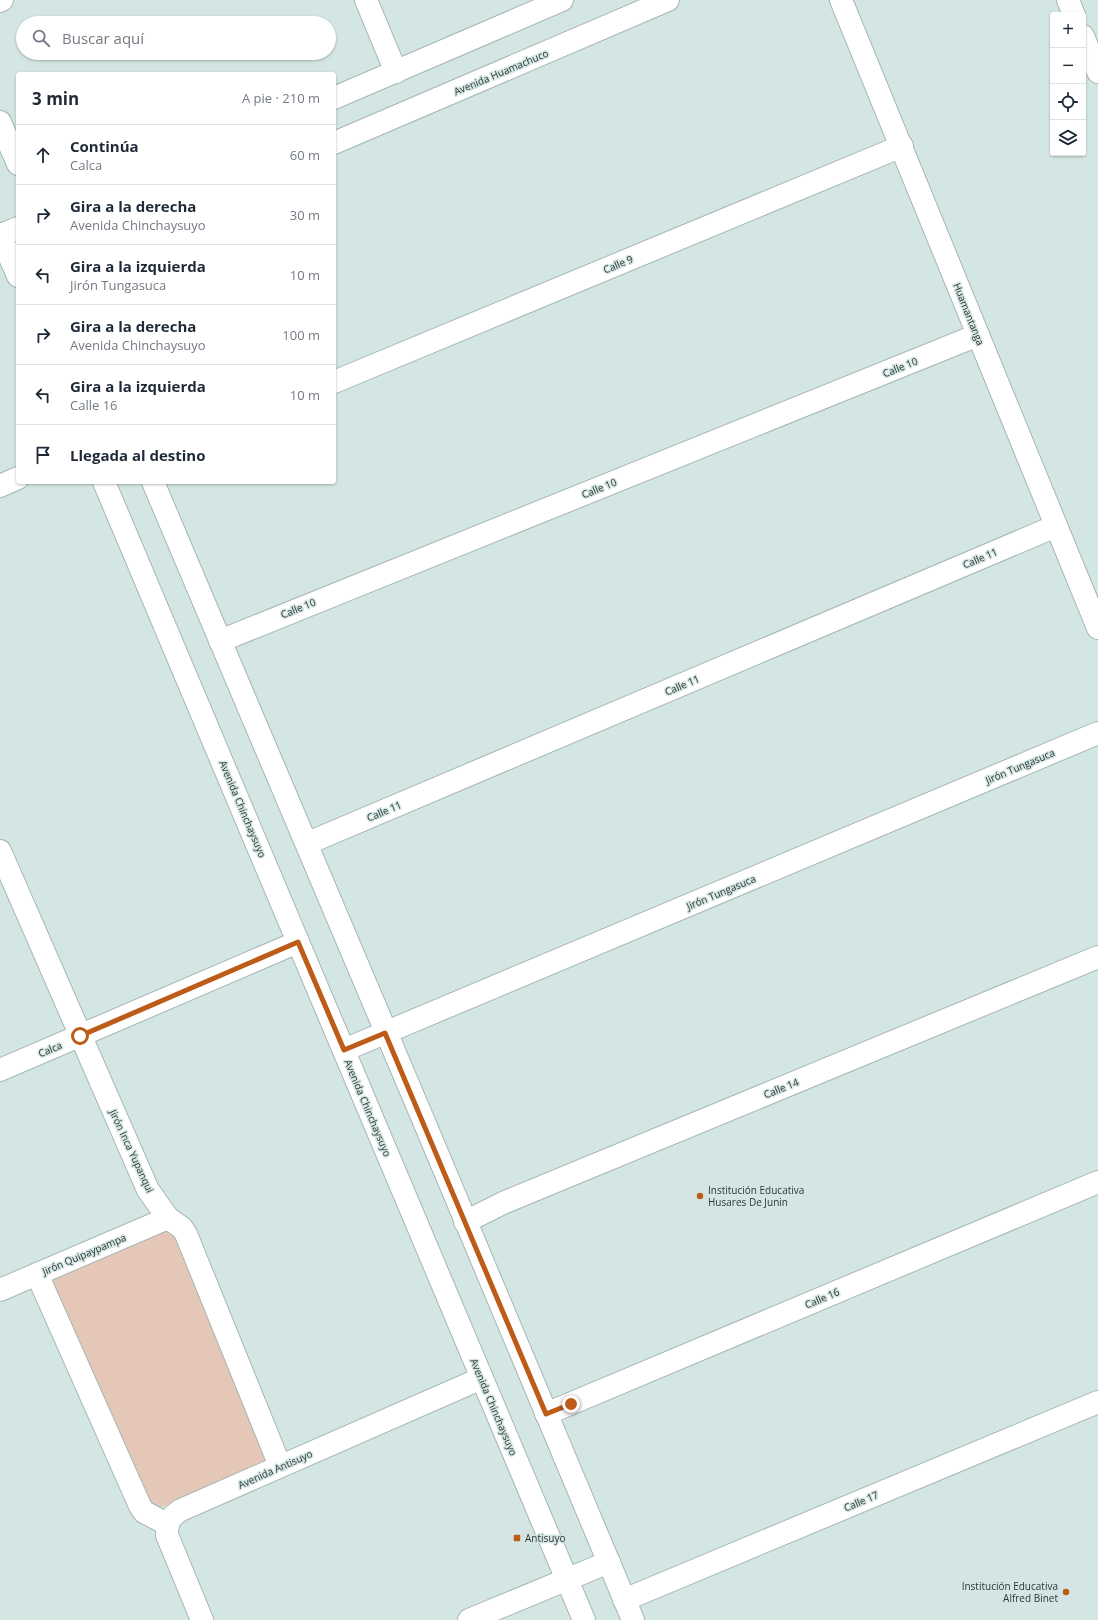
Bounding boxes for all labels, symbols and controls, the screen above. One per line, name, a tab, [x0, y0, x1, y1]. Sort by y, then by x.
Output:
map controls	[1050, 12, 1086, 156]
button: +	[1050, 12, 1086, 48]
search box	[16, 16, 336, 60]
icon: search	[30, 27, 52, 49]
text: Buscar aquí	[62, 28, 144, 48]
street label: Avenida Huamachuco	[451, 46, 551, 98]
button: −	[1050, 48, 1086, 84]
button: locate	[1050, 84, 1086, 120]
text: 3 min	[32, 87, 79, 110]
text: A pie · 210 m	[242, 89, 320, 107]
button: layers	[1050, 120, 1086, 156]
text: Continúa	[70, 136, 139, 156]
icon: ahead	[32, 144, 54, 166]
text: 60 m	[290, 146, 320, 164]
text: Calca	[70, 156, 102, 174]
text: Gira a la derecha	[70, 196, 196, 216]
icon: right	[32, 204, 54, 226]
text: 30 m	[290, 206, 320, 224]
text: Avenida Chinchaysuyo	[70, 216, 206, 234]
street label: Calle 9	[601, 251, 635, 276]
text: Gira a la izquierda	[70, 256, 206, 276]
icon: left	[32, 264, 54, 286]
text: 10 m	[290, 266, 320, 284]
text: Jirón Tungasuca	[70, 276, 166, 294]
street label: Huamantanga	[950, 281, 988, 347]
text: Gira a la derecha	[70, 316, 196, 336]
icon: right	[32, 324, 54, 346]
text: 100 m	[282, 326, 320, 344]
text: Avenida Chinchaysuyo	[70, 336, 206, 354]
street label: Calle 10	[880, 354, 920, 380]
text: Gira a la izquierda	[70, 376, 206, 396]
icon: left	[32, 384, 54, 406]
text: 10 m	[290, 386, 320, 404]
text: Calle 16	[70, 396, 118, 414]
icon: arrive	[32, 444, 54, 466]
text: Llegada al destino	[70, 445, 205, 465]
street label: Calle 10	[579, 475, 619, 501]
street label: Calle 11	[960, 544, 1000, 572]
street label: Calle 10	[278, 595, 318, 621]
street label: Calle 11	[662, 671, 702, 699]
street label: Jirón Tungasuca	[982, 745, 1057, 787]
street label: Avenida Chinchaysuyo	[216, 758, 270, 860]
street label: Calle 11	[364, 797, 404, 825]
street label: Jirón Tungasuca	[683, 871, 758, 913]
route start	[71, 1027, 89, 1045]
street label: Calca	[36, 1038, 64, 1060]
street label: Avenida Chinchaysuyo	[341, 1057, 395, 1159]
street label: Calle 14	[761, 1075, 801, 1101]
street label: Jirón Inca Yupanqui	[106, 1106, 157, 1195]
place label: Institución Educativa Husares De Junin	[708, 1183, 804, 1209]
marker: Institución Educativa Husares De Junin	[695, 1191, 705, 1201]
street label: Jirón Quipaypampa	[39, 1230, 128, 1278]
street label: Calle 16	[802, 1284, 842, 1312]
street label: Avenida Chinchaysuyo	[467, 1356, 521, 1458]
route end	[562, 1395, 580, 1413]
street label: Avenida Antisuyo	[235, 1446, 315, 1492]
street label: Calle 17	[841, 1487, 881, 1515]
place label: Antisuyo	[525, 1531, 565, 1545]
marker: Antisuyo	[512, 1533, 522, 1543]
place label: Institución Educativa Alfred Binet	[962, 1579, 1058, 1605]
marker: Institución Educativa Alfred Binet	[1061, 1587, 1071, 1597]

